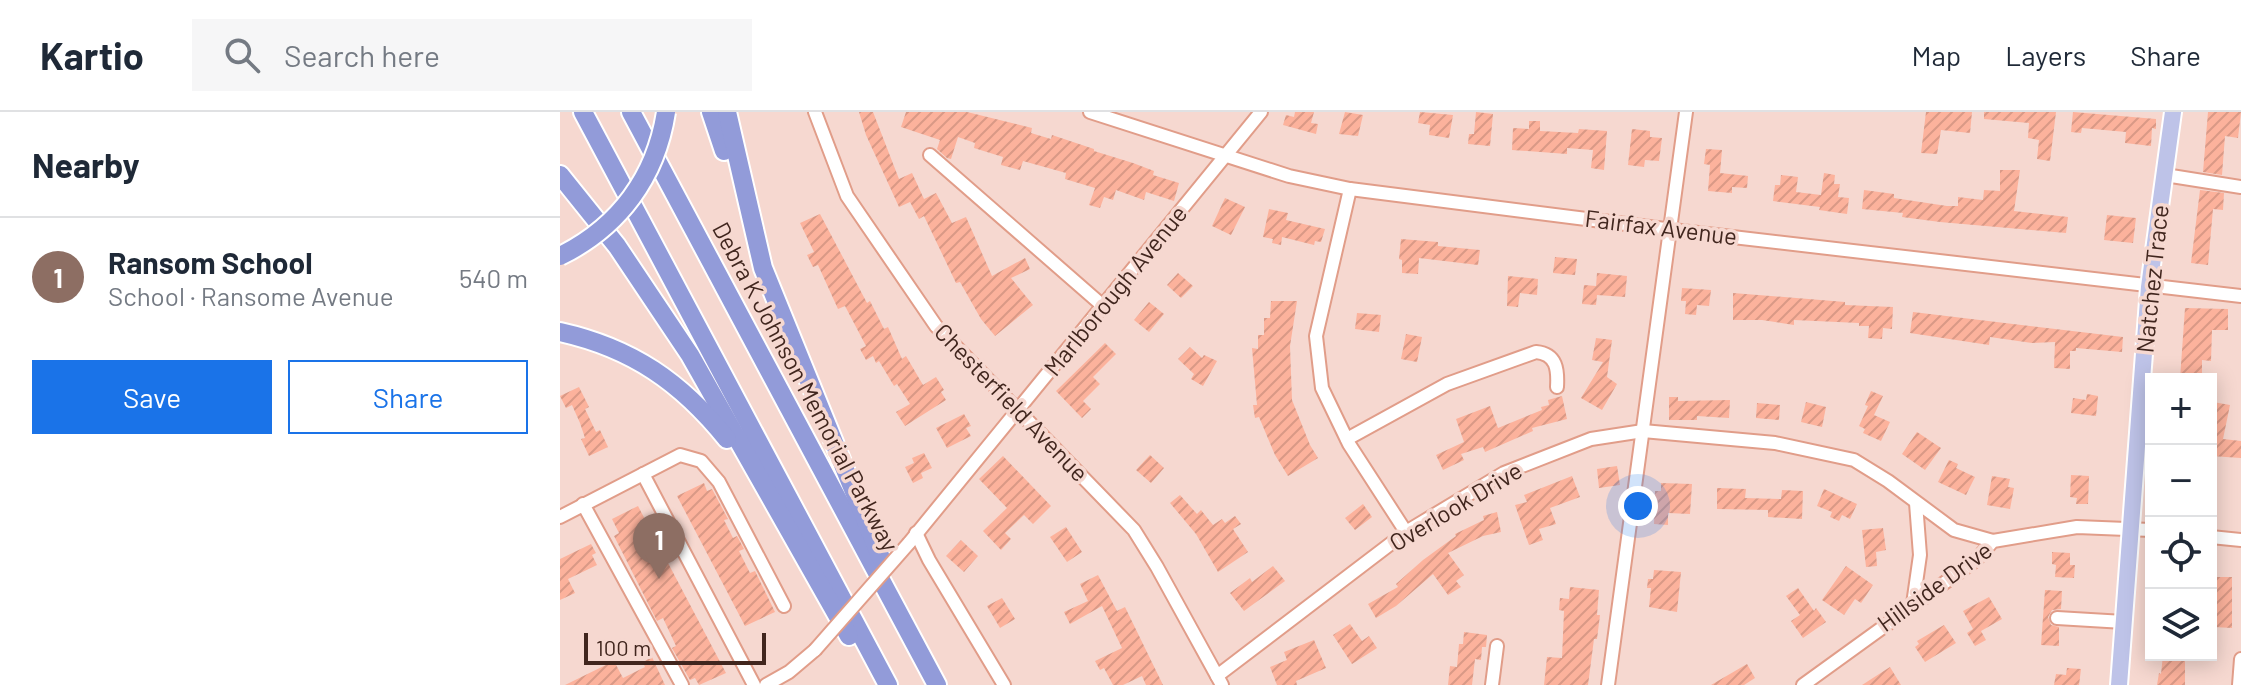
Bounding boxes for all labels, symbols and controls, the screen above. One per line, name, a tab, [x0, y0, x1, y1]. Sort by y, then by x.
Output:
search box	[192, 19, 752, 91]
text: Kartio	[40, 32, 144, 78]
icon: search	[220, 33, 264, 77]
text: Search here	[284, 37, 440, 73]
text: Map	[1911, 38, 1961, 72]
text: Layers	[2005, 38, 2086, 72]
text: Share	[2130, 38, 2201, 72]
text: Nearby	[32, 144, 140, 185]
street label: Marlborough Avenue	[1037, 199, 1193, 381]
street label: Fairfax Avenue	[1583, 203, 1739, 250]
street label: Natchez Trace	[2129, 203, 2174, 354]
street label: Debra K Johnson Memorial Parkway	[707, 217, 906, 556]
text: Ransom School	[108, 244, 313, 280]
text: 1	[53, 262, 63, 293]
text: 540 m	[459, 262, 528, 293]
text: School · Ransome Avenue	[108, 280, 394, 311]
street label: Chesterfield Avenue	[929, 317, 1095, 487]
button: Save	[32, 360, 272, 434]
button: Share	[288, 360, 528, 434]
map controls	[2145, 373, 2217, 661]
button: +	[2145, 373, 2217, 445]
button: −	[2145, 445, 2217, 517]
street label: Overlook Drive	[1384, 455, 1527, 557]
your location	[1618, 486, 1658, 526]
pin: 1	[633, 513, 685, 579]
button: locate	[2145, 517, 2217, 589]
street label: Hillside Drive	[1871, 534, 1997, 637]
button: layers	[2145, 589, 2217, 661]
scale bar	[584, 629, 766, 665]
text: 100 m	[596, 634, 651, 660]

